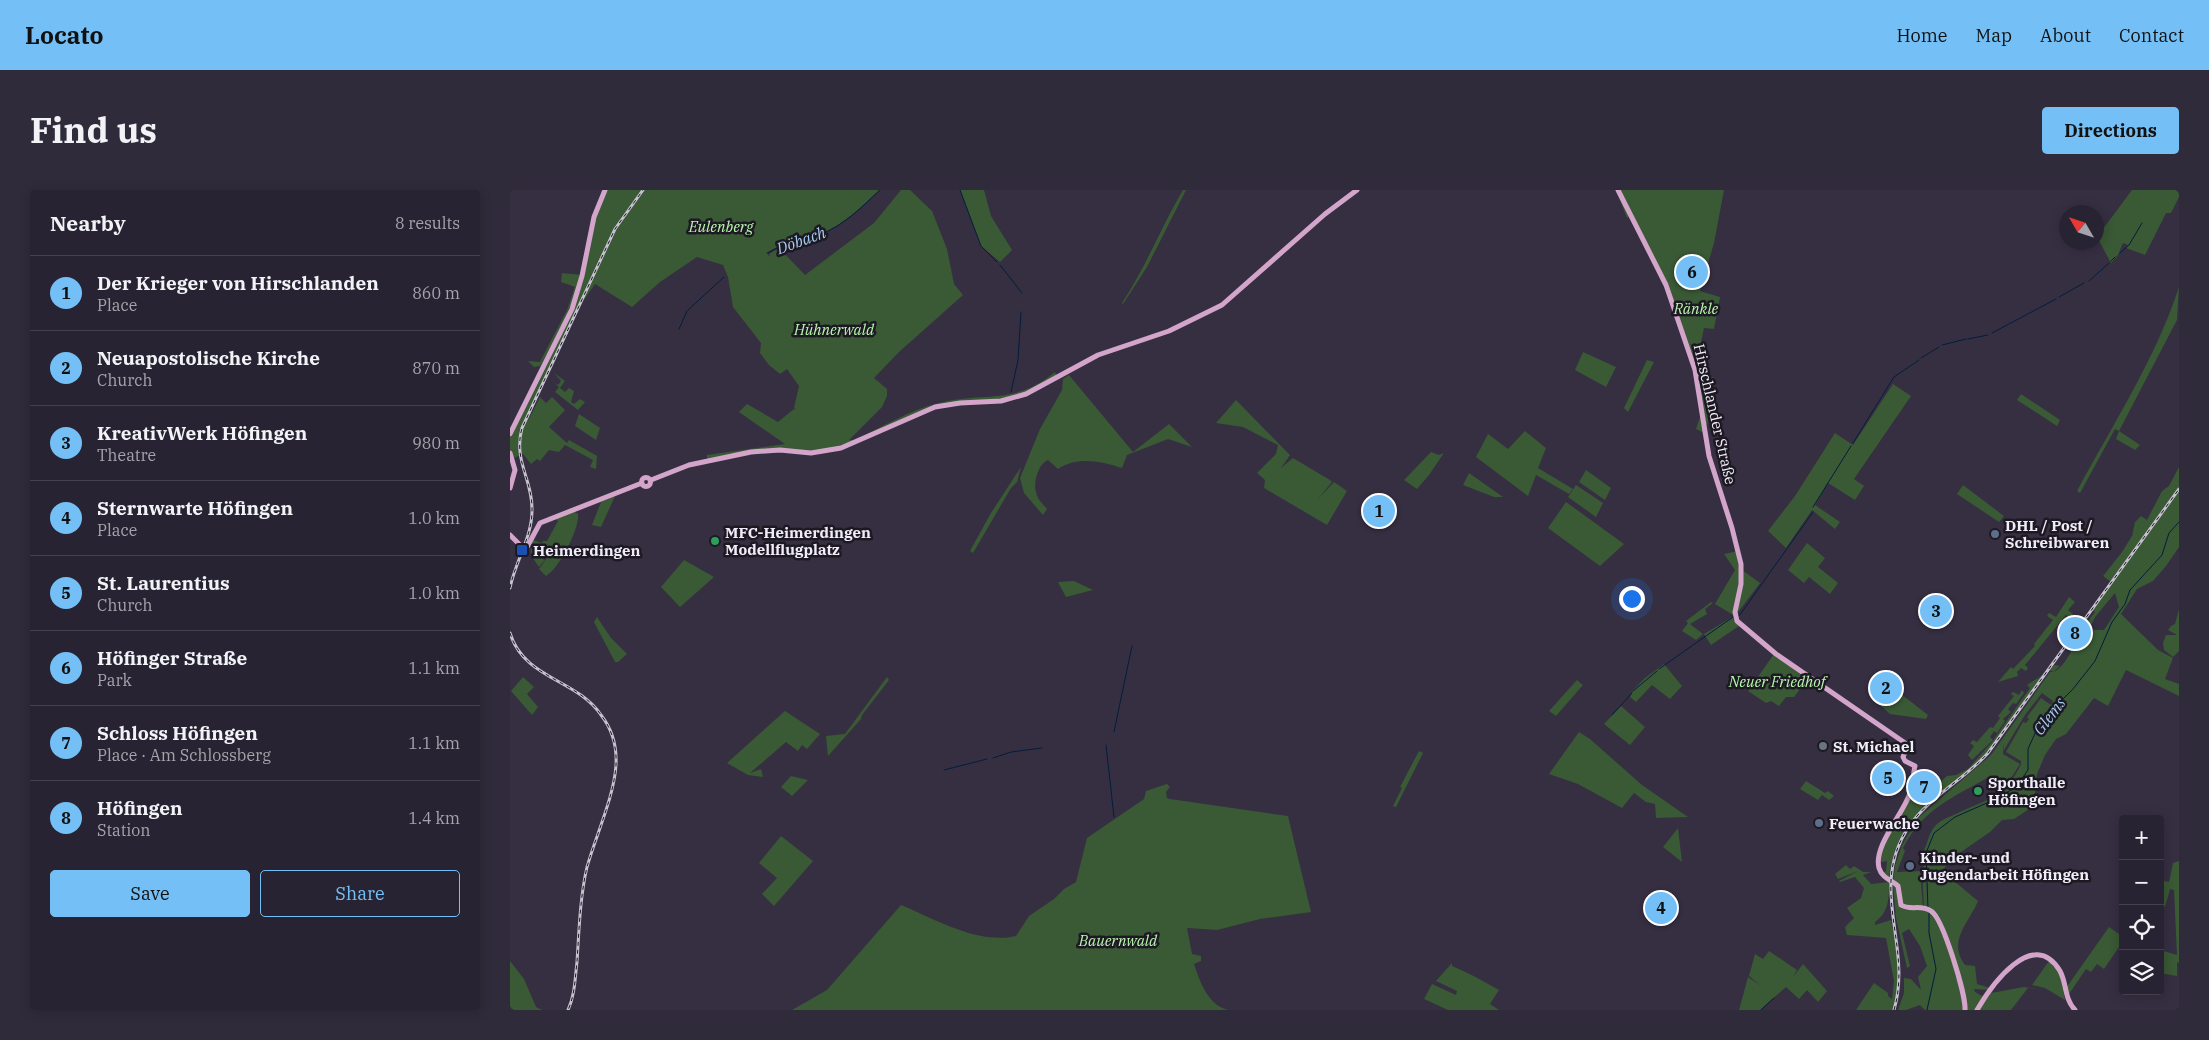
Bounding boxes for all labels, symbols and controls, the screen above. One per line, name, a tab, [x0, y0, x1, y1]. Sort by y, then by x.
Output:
text: Locato	[25, 19, 103, 51]
text: Home	[1896, 24, 1948, 47]
text: Map	[1976, 24, 2012, 47]
text: About	[2040, 24, 2091, 47]
text: Contact	[2119, 24, 2184, 47]
text: Find us	[30, 107, 157, 153]
button: Directions	[2042, 107, 2179, 154]
north arrow	[2059, 205, 2104, 250]
text: Nearby	[50, 209, 126, 237]
text: 8 results	[395, 213, 460, 233]
park label: Eulenberg	[688, 217, 754, 236]
water label: Döbach	[773, 222, 829, 258]
pin: 6	[1676, 253, 1708, 291]
text: Der Krieger von Hirschlanden	[97, 271, 379, 295]
text: 1	[61, 283, 71, 303]
text: 860 m	[412, 283, 460, 303]
text: Place	[97, 295, 137, 315]
park label: Ränkle	[1673, 299, 1719, 318]
park label: Hühnerwald	[793, 320, 875, 339]
street label: Hirschlander Straße	[1690, 342, 1740, 486]
text: Neuapostolische Kirche	[97, 346, 320, 370]
text: 2	[61, 358, 71, 378]
text: 870 m	[412, 358, 460, 378]
text: Church	[97, 370, 153, 390]
text: KreativWerk Höfingen	[97, 421, 307, 445]
text: 3	[61, 433, 71, 453]
text: 980 m	[412, 433, 460, 453]
text: Theatre	[97, 445, 156, 465]
pin: 1	[1363, 492, 1395, 530]
text: Sternwarte Höfingen	[97, 496, 293, 520]
text: 4	[61, 508, 71, 528]
text: 1.0 km	[408, 508, 460, 528]
place label: DHL / Post / Schreibwaren	[2005, 516, 2109, 552]
text: Place	[97, 520, 137, 540]
place label: MFC-Heimerdingen Modellflugplatz	[725, 523, 871, 559]
marker: DHL / Post / Schreibwaren	[1989, 528, 2001, 540]
marker: MFC-Heimerdingen Modellflugplatz	[709, 535, 721, 547]
place label: Heimerdingen	[533, 541, 640, 560]
marker: Heimerdingen	[515, 543, 529, 557]
text: St. Laurentius	[97, 571, 230, 595]
text: 5	[61, 583, 71, 603]
text: 1.0 km	[408, 583, 460, 603]
your location	[1619, 586, 1645, 612]
pin: 3	[1920, 592, 1952, 630]
text: Church	[97, 595, 153, 615]
pin: 8	[2059, 614, 2091, 652]
text: Höfinger Straße	[97, 646, 247, 670]
text: 6	[61, 658, 71, 678]
text: 1.1 km	[408, 658, 460, 678]
pin: 2	[1870, 669, 1902, 707]
text: Park	[97, 670, 132, 690]
park label: Neuer Friedhof	[1728, 672, 1829, 691]
water label: Glems	[2028, 693, 2070, 739]
text: Schloss Höfingen	[97, 721, 258, 745]
text: 7	[61, 733, 71, 753]
text: 1.1 km	[408, 733, 460, 753]
place label: St. Michael	[1833, 737, 1914, 756]
marker: St. Michael	[1817, 740, 1829, 752]
text: Place · Am Schlossberg	[97, 745, 271, 765]
pin: 5	[1872, 759, 1904, 797]
pin: 7	[1908, 768, 1940, 806]
place label: Sporthalle Höfingen	[1988, 773, 2065, 809]
marker: Sporthalle Höfingen	[1972, 785, 1984, 797]
text: Höfingen	[97, 796, 183, 820]
text: 8	[61, 808, 71, 828]
text: 1.4 km	[408, 808, 460, 828]
place label: Feuerwache	[1829, 814, 1920, 833]
map controls	[2119, 815, 2164, 995]
button: +	[2119, 815, 2164, 860]
marker: Feuerwache	[1813, 817, 1825, 829]
text: Station	[97, 820, 151, 840]
place label: Kinder- und Jugendarbeit Höfingen	[1920, 848, 2089, 884]
marker: Kinder- und Jugendarbeit Höfingen	[1904, 860, 1916, 872]
button: −	[2119, 860, 2164, 905]
button: Save	[50, 870, 250, 917]
button: Share	[260, 870, 460, 917]
pin: 4	[1645, 889, 1677, 927]
button: locate	[2119, 905, 2164, 950]
park label: Bauernwald	[1078, 931, 1158, 950]
button: layers	[2119, 950, 2164, 995]

